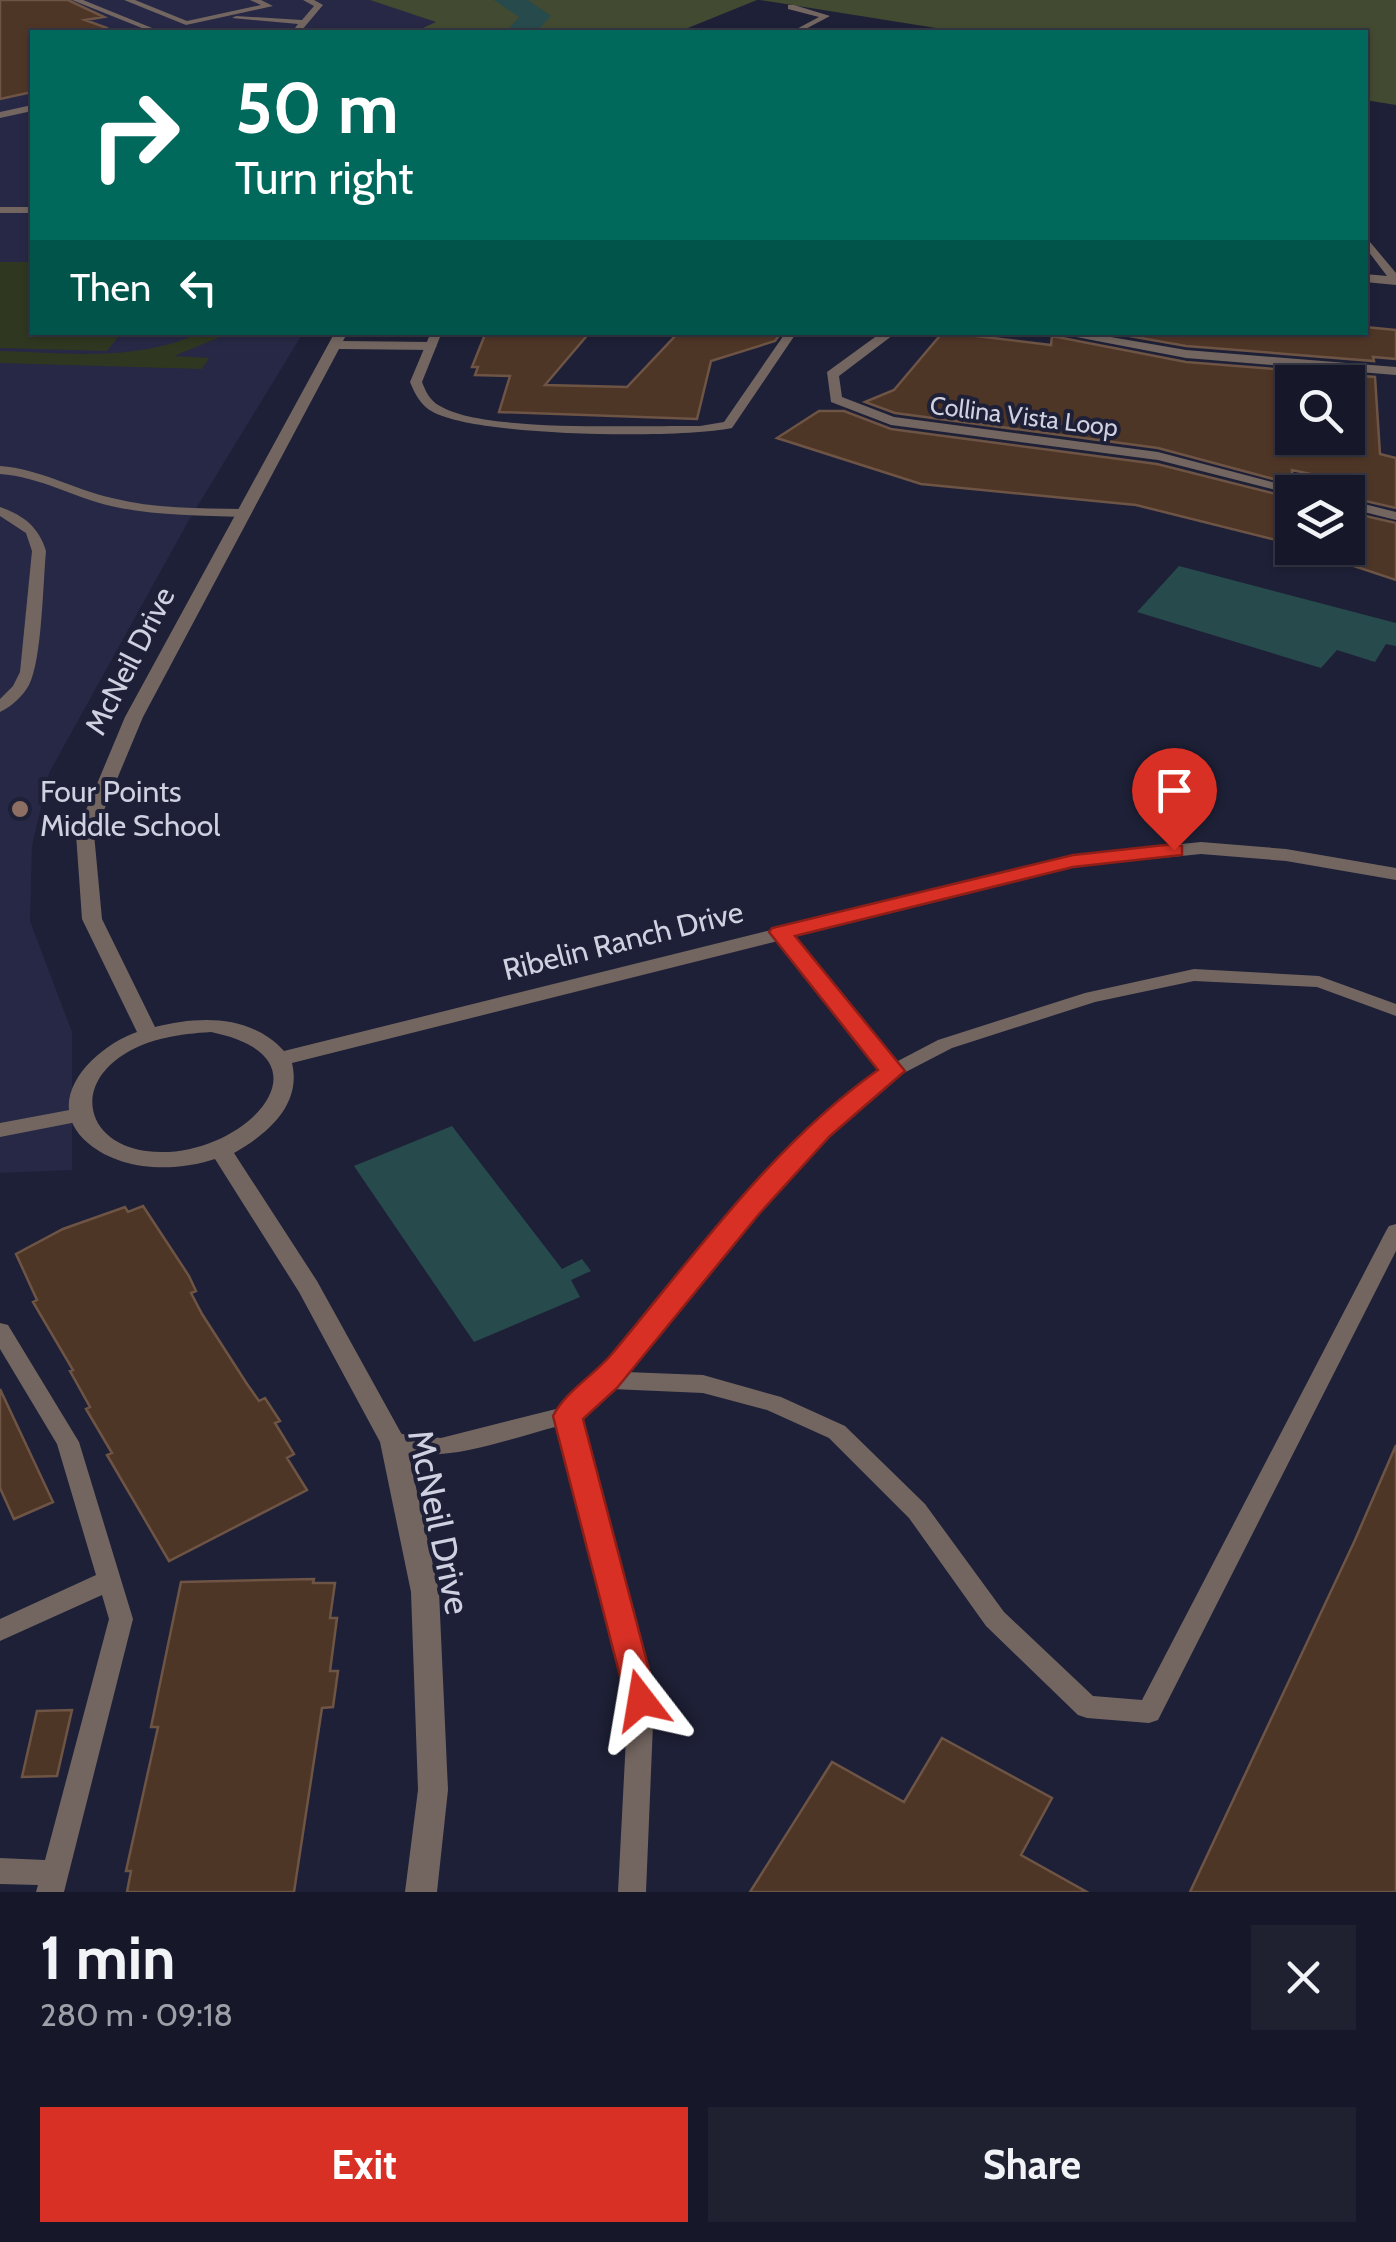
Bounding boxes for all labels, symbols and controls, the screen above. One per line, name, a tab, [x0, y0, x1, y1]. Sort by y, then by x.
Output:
text: 50 m	[235, 65, 399, 151]
icon: right	[70, 70, 200, 200]
text: Turn right	[235, 151, 414, 205]
icon: left	[171, 260, 226, 315]
text: Then	[70, 264, 151, 311]
map controls	[1275, 365, 1365, 565]
button: search	[1275, 365, 1365, 455]
street label: Collina Vista Loop	[928, 390, 1120, 442]
button: layers	[1275, 475, 1365, 565]
street label: McNeil Drive	[77, 581, 183, 741]
pin	[1132, 748, 1217, 851]
icon: arrive	[1147, 763, 1202, 818]
place label: Four Points Middle School	[40, 773, 220, 844]
marker: Four Points Middle School	[9, 798, 31, 820]
street label: Ribelin Ranch Drive	[499, 893, 747, 988]
street label: McNeil Drive	[399, 1426, 480, 1618]
position arrow	[589, 1648, 693, 1752]
text: 1 min	[40, 1921, 175, 1994]
button: close	[1251, 1925, 1356, 2030]
text: 280 m · 09:18	[40, 1995, 233, 2034]
button: Exit	[40, 2107, 688, 2222]
button: Share	[708, 2107, 1356, 2222]

